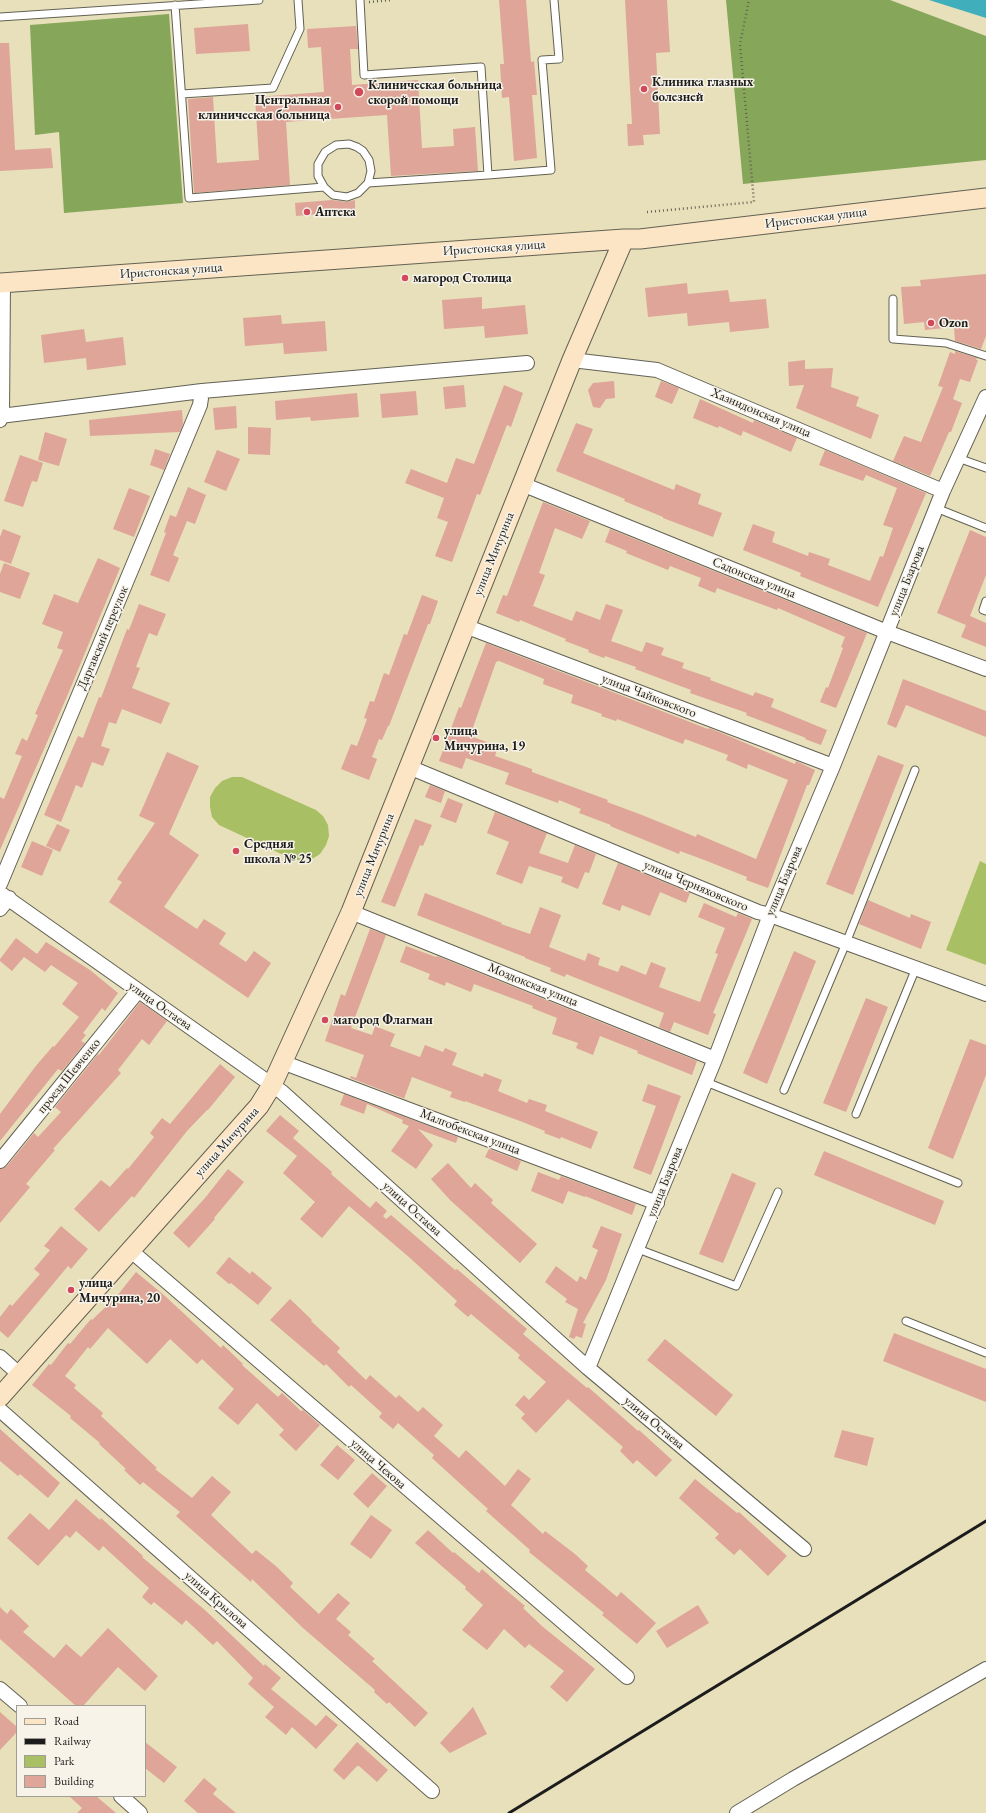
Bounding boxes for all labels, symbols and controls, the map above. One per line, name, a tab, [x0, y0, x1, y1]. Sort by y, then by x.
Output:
place label: Клиника глазных болезней	[652, 74, 753, 105]
place label: Клиническая больница скорой помощи	[368, 77, 502, 108]
marker: Клиника глазных болезней	[639, 84, 649, 94]
marker: Клиническая больница скорой помощи	[353, 86, 365, 98]
place label: Центральная клиническая больница	[198, 92, 330, 123]
marker: Центральная клиническая больница	[333, 102, 343, 112]
place label: Аптека	[315, 204, 356, 220]
street label: Иристонская улица	[764, 204, 868, 232]
marker: Аптека	[302, 207, 312, 217]
street label: Иристонская улица	[442, 237, 546, 259]
street label: Иристонская улица	[119, 260, 223, 282]
place label: магород Столица	[413, 270, 512, 286]
marker: магород Столица	[400, 273, 410, 283]
place label: Ozon	[939, 315, 968, 331]
marker: Ozon	[926, 318, 936, 328]
street label: Хазнидонская улица	[709, 385, 813, 441]
street label: улица Мичурина	[470, 510, 518, 598]
street label: улица Бзарова	[886, 543, 928, 619]
street label: Садонская улица	[710, 554, 798, 602]
street label: Даргавский переулок	[74, 584, 132, 692]
street label: улица Чайковского	[599, 671, 699, 721]
place label: улица Мичурина, 19	[444, 723, 525, 754]
marker: улица Мичурина, 19	[431, 733, 441, 743]
street label: улица Мичурина	[350, 811, 398, 899]
place label: Средняя школа № 25	[244, 836, 312, 867]
street label: улица Бзарова	[762, 844, 806, 918]
marker: Средняя школа № 25	[231, 846, 241, 856]
street label: улица Черняховского	[641, 857, 751, 915]
street label: Моздокская улица	[486, 960, 580, 1010]
street label: улица Остаева	[125, 978, 195, 1034]
place label: магород Флагман	[333, 1012, 433, 1028]
marker: магород Флагман	[320, 1015, 330, 1025]
street label: проезд Шевченко	[34, 1035, 104, 1117]
street label: улица Мичурина	[192, 1104, 262, 1180]
street label: Малгобекская улица	[418, 1106, 522, 1158]
street label: улица Бзарова	[644, 1144, 686, 1220]
street label: улица Остаева	[379, 1178, 445, 1240]
place label: улица Мичурина, 20	[79, 1275, 160, 1306]
marker: улица Мичурина, 20	[66, 1285, 76, 1295]
street label: улица Остаева	[620, 1393, 688, 1453]
street label: улица Чехова	[347, 1435, 409, 1493]
street label: улица Крылова	[181, 1568, 251, 1632]
legend	[16, 1705, 146, 1797]
text: Road	[54, 1713, 79, 1729]
text: Railway	[54, 1733, 91, 1749]
text: Park	[54, 1753, 74, 1769]
text: Building	[54, 1773, 94, 1789]

